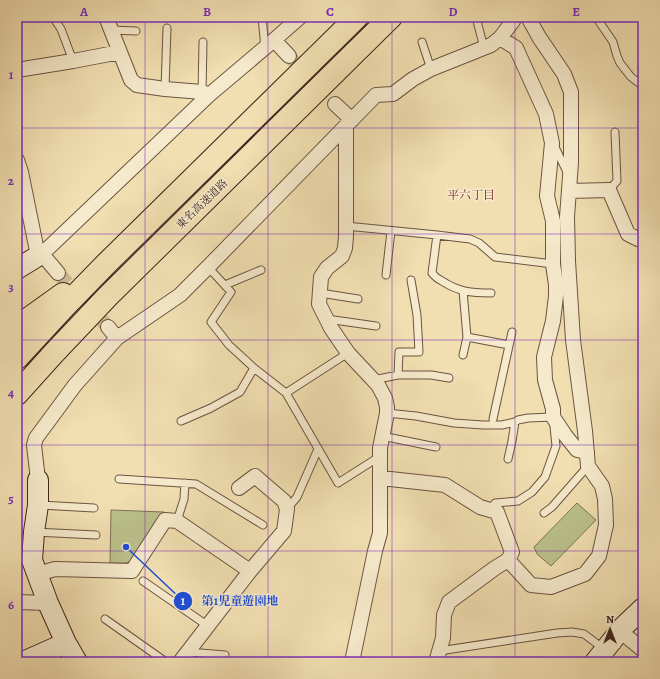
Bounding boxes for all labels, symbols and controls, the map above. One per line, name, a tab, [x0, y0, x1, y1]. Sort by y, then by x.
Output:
text: A	[79, 3, 89, 20]
text: B	[203, 3, 211, 20]
text: C	[326, 3, 334, 20]
text: D	[448, 3, 458, 20]
text: E	[572, 3, 580, 20]
text: 1	[9, 66, 14, 83]
text: 2	[8, 172, 15, 189]
street label: 東名高速道路	[173, 176, 231, 232]
district label: 平六丁目	[447, 187, 495, 203]
text: 3	[8, 278, 14, 295]
text: 4	[8, 384, 14, 401]
text: 5	[8, 490, 14, 507]
callout: 第1児童遊園地	[173, 589, 286, 613]
text: 1	[181, 593, 186, 609]
text: 第1児童遊園地	[202, 593, 278, 609]
text: 6	[8, 596, 14, 613]
north arrow	[590, 609, 630, 649]
text: N	[606, 612, 614, 627]

